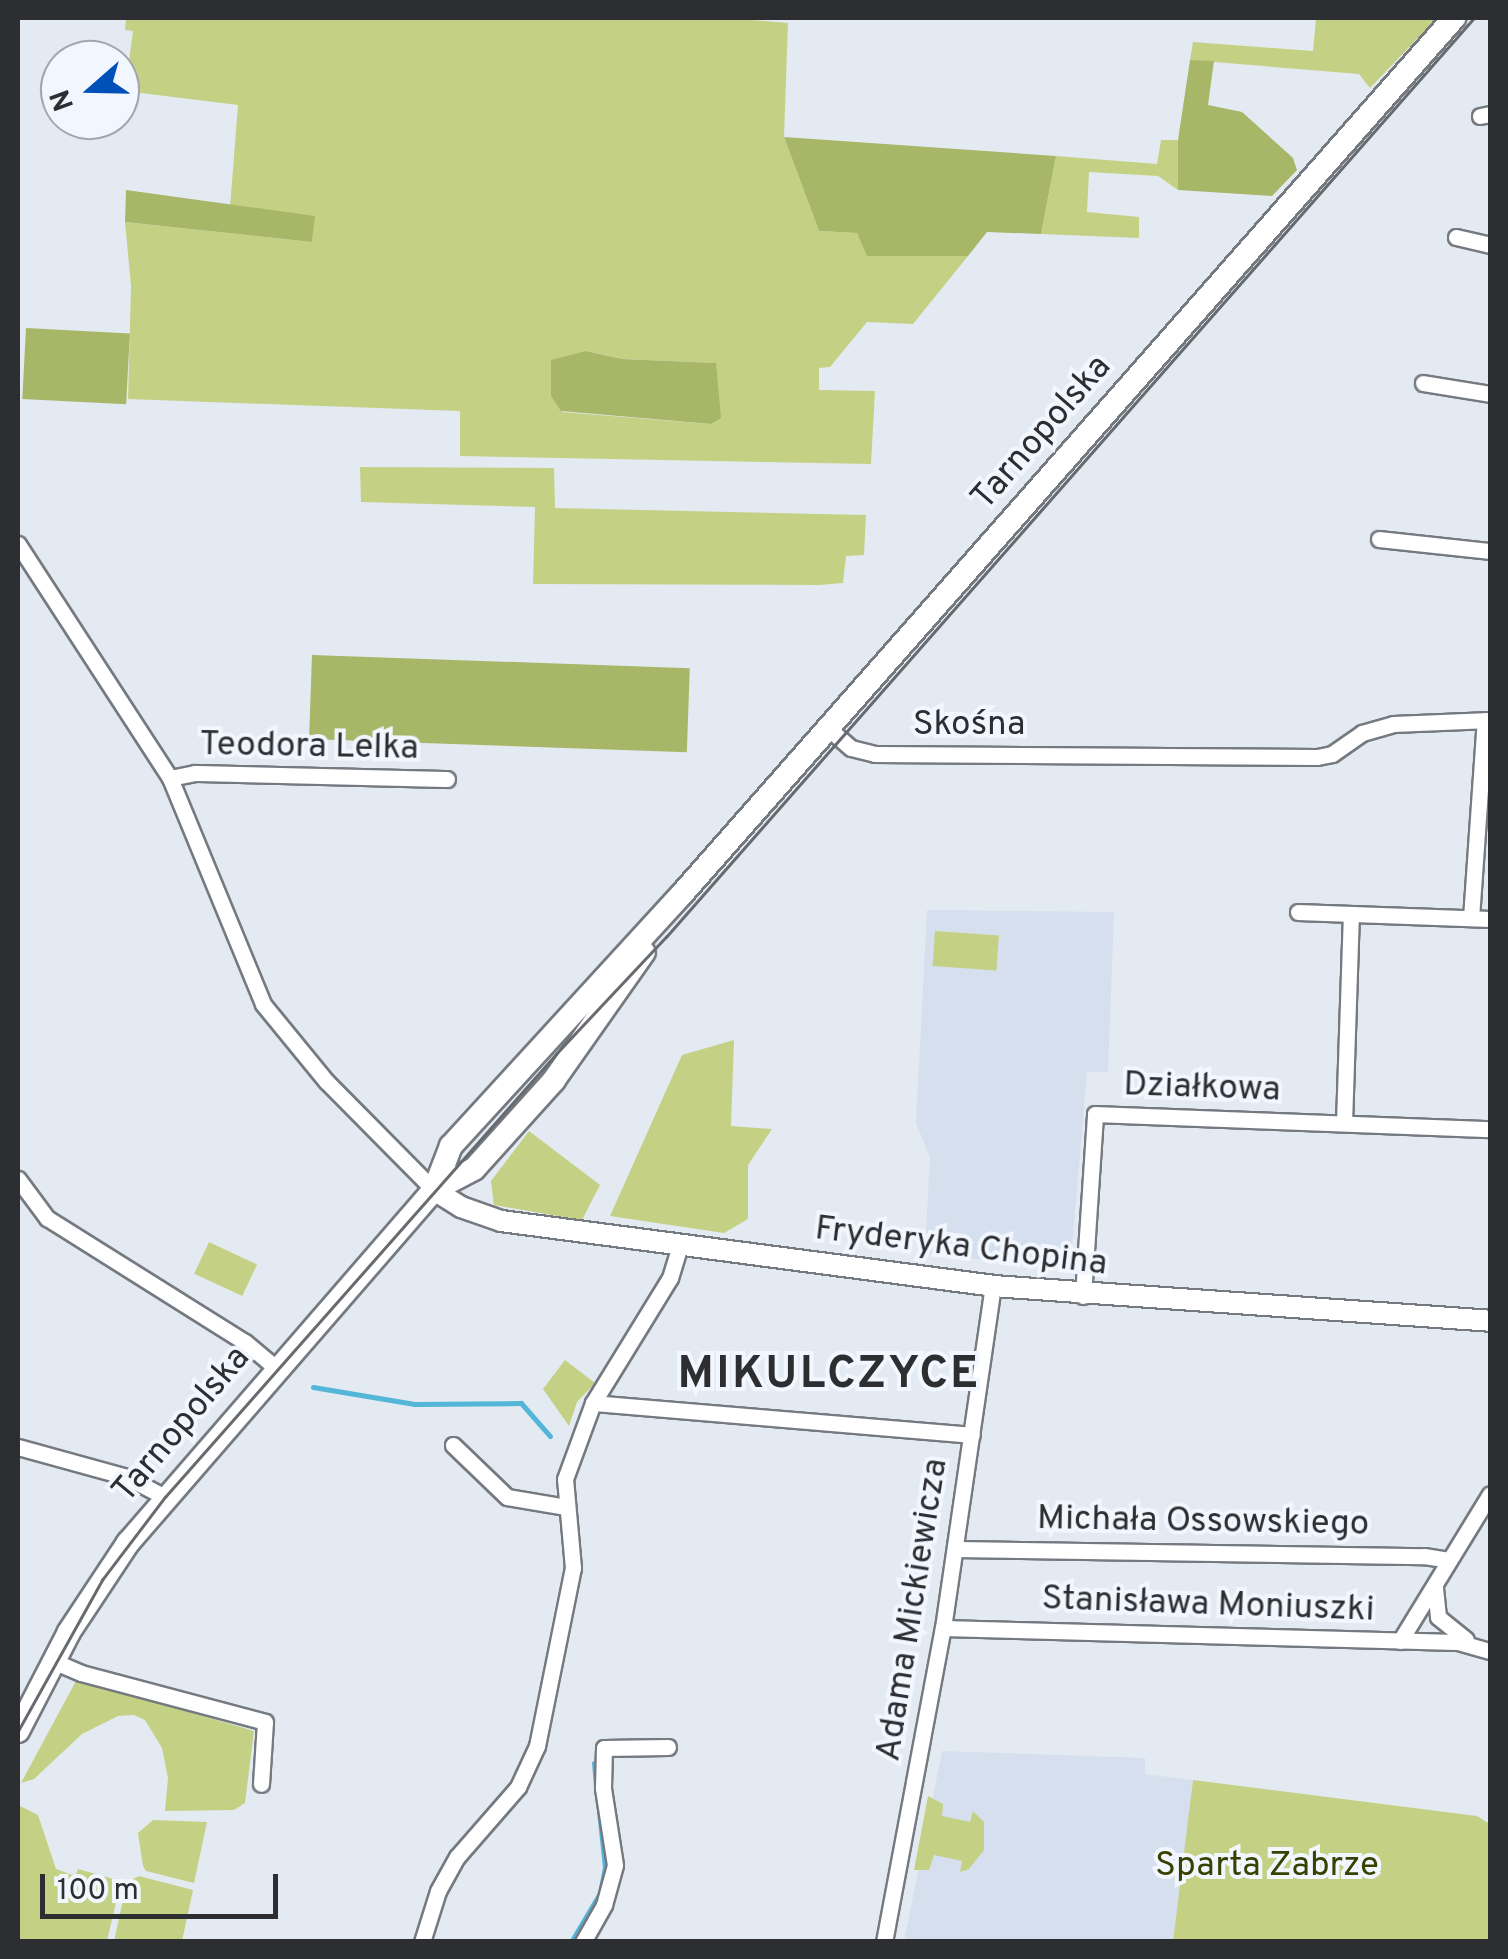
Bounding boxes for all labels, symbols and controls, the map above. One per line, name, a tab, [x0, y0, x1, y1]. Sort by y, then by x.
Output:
north arrow	[40, 40, 140, 140]
text: N	[43, 84, 84, 115]
street label: Tarnopolska	[963, 347, 1121, 519]
street label: Skośna	[913, 704, 1025, 746]
street label: Teodora Lelka	[199, 724, 419, 770]
street label: Działkowa	[1123, 1064, 1281, 1112]
street label: Fryderyka Chopina	[812, 1208, 1110, 1286]
street label: Tarnopolska	[104, 1338, 260, 1512]
district label: MIKULCZYCE	[677, 1349, 981, 1403]
street label: Adama Mickiewicza	[868, 1456, 958, 1764]
street label: Michała Ossowskiego	[1037, 1498, 1369, 1546]
street label: Stanisława Moniuszki	[1041, 1578, 1375, 1632]
park label: Sparta Zabrze	[1155, 1845, 1379, 1887]
scale bar	[45, 1854, 282, 1916]
text: 100 m	[57, 1873, 139, 1910]

